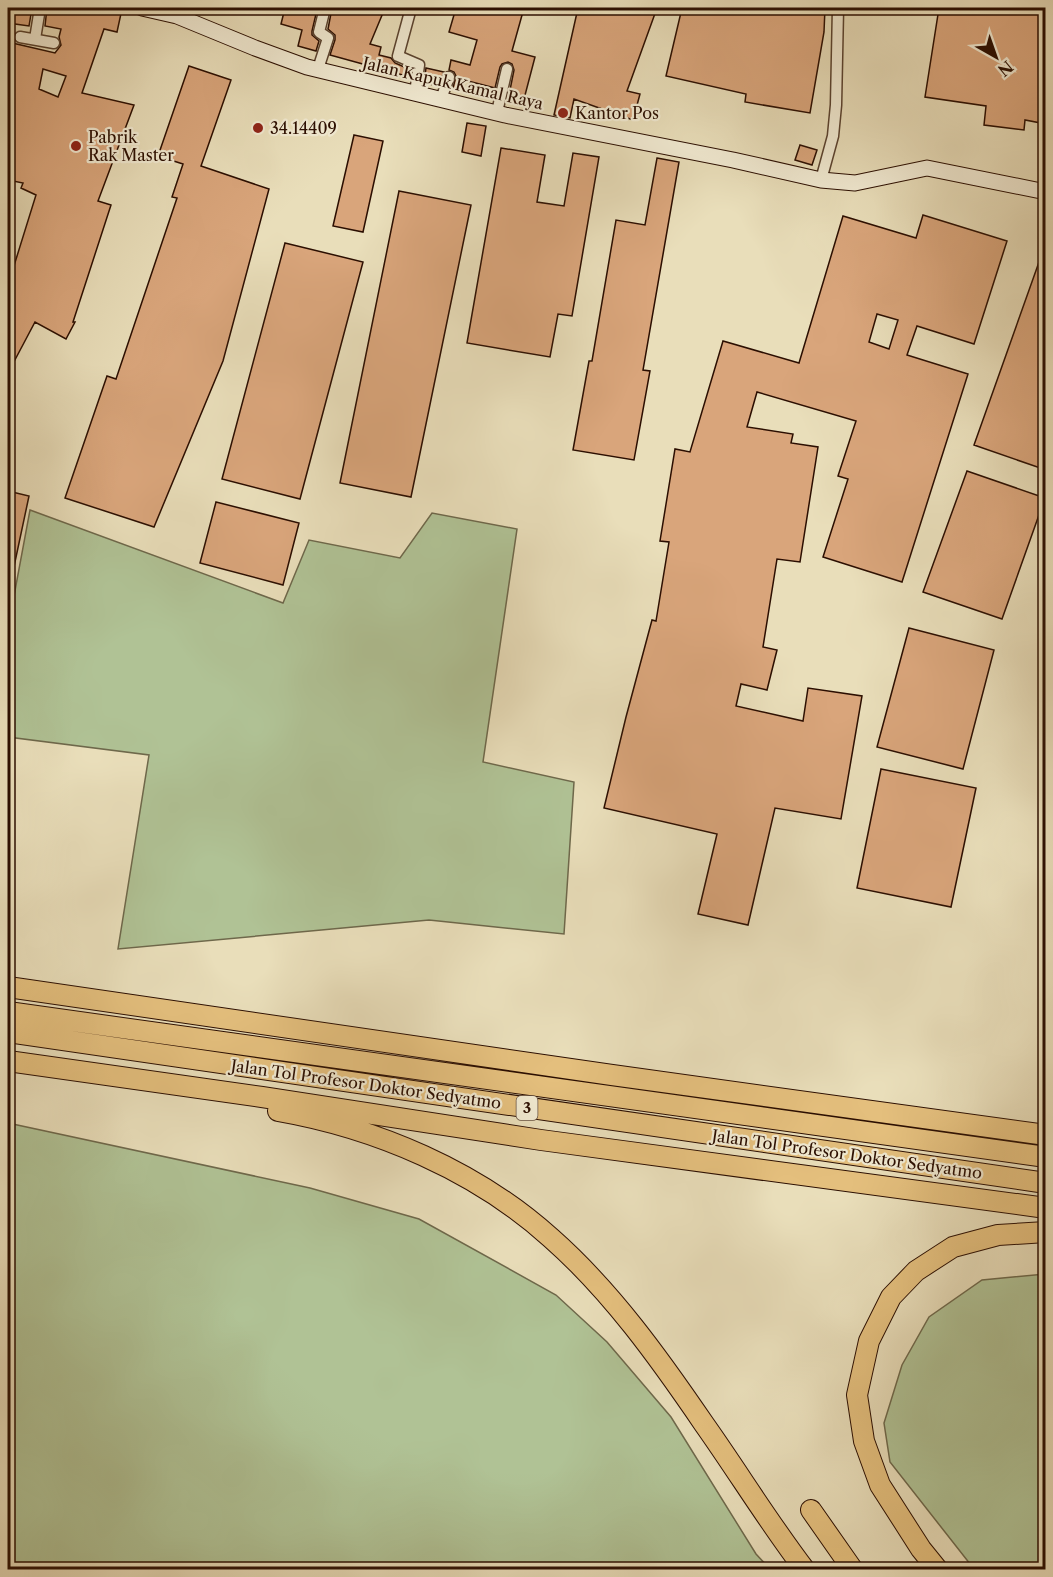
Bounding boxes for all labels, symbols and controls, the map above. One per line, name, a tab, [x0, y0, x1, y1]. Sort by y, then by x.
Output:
north arrow	[966, 27, 1026, 87]
street label: Jalan Kapuk Kamal Raya	[358, 52, 546, 114]
text: N	[994, 56, 1017, 81]
place label: Kantor Pos	[575, 103, 659, 123]
marker: Kantor Pos	[556, 106, 570, 120]
place label: 34.14409	[270, 118, 337, 138]
marker: 34.14409	[251, 121, 265, 135]
place label: Pabrik Rak Master	[88, 127, 174, 165]
marker: Pabrik Rak Master	[69, 139, 83, 153]
street label: Jalan Tol Profesor Doktor Sedyatmo	[227, 1055, 503, 1113]
road number: 3	[516, 1096, 538, 1120]
street label: Jalan Tol Profesor Doktor Sedyatmo	[708, 1125, 984, 1183]

